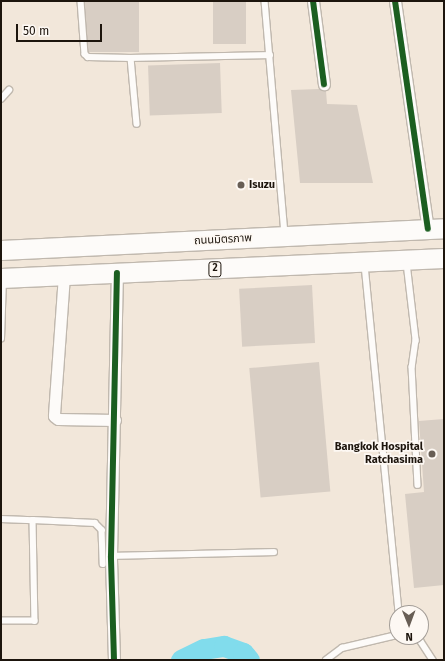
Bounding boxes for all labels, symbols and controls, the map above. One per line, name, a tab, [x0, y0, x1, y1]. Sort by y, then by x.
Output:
scale bar	[18, 16, 104, 42]
text: 50 m	[23, 24, 49, 38]
place label: Isuzu	[249, 178, 275, 192]
marker: Isuzu	[236, 180, 246, 190]
street label: ถนนมิตรภาพ	[194, 232, 252, 248]
road number: 2	[208, 261, 222, 277]
place label: Bangkok Hospital Ratchasima	[335, 441, 423, 467]
marker: Bangkok Hospital Ratchasima	[426, 448, 438, 460]
north arrow	[389, 605, 429, 645]
text: N	[405, 630, 413, 643]

